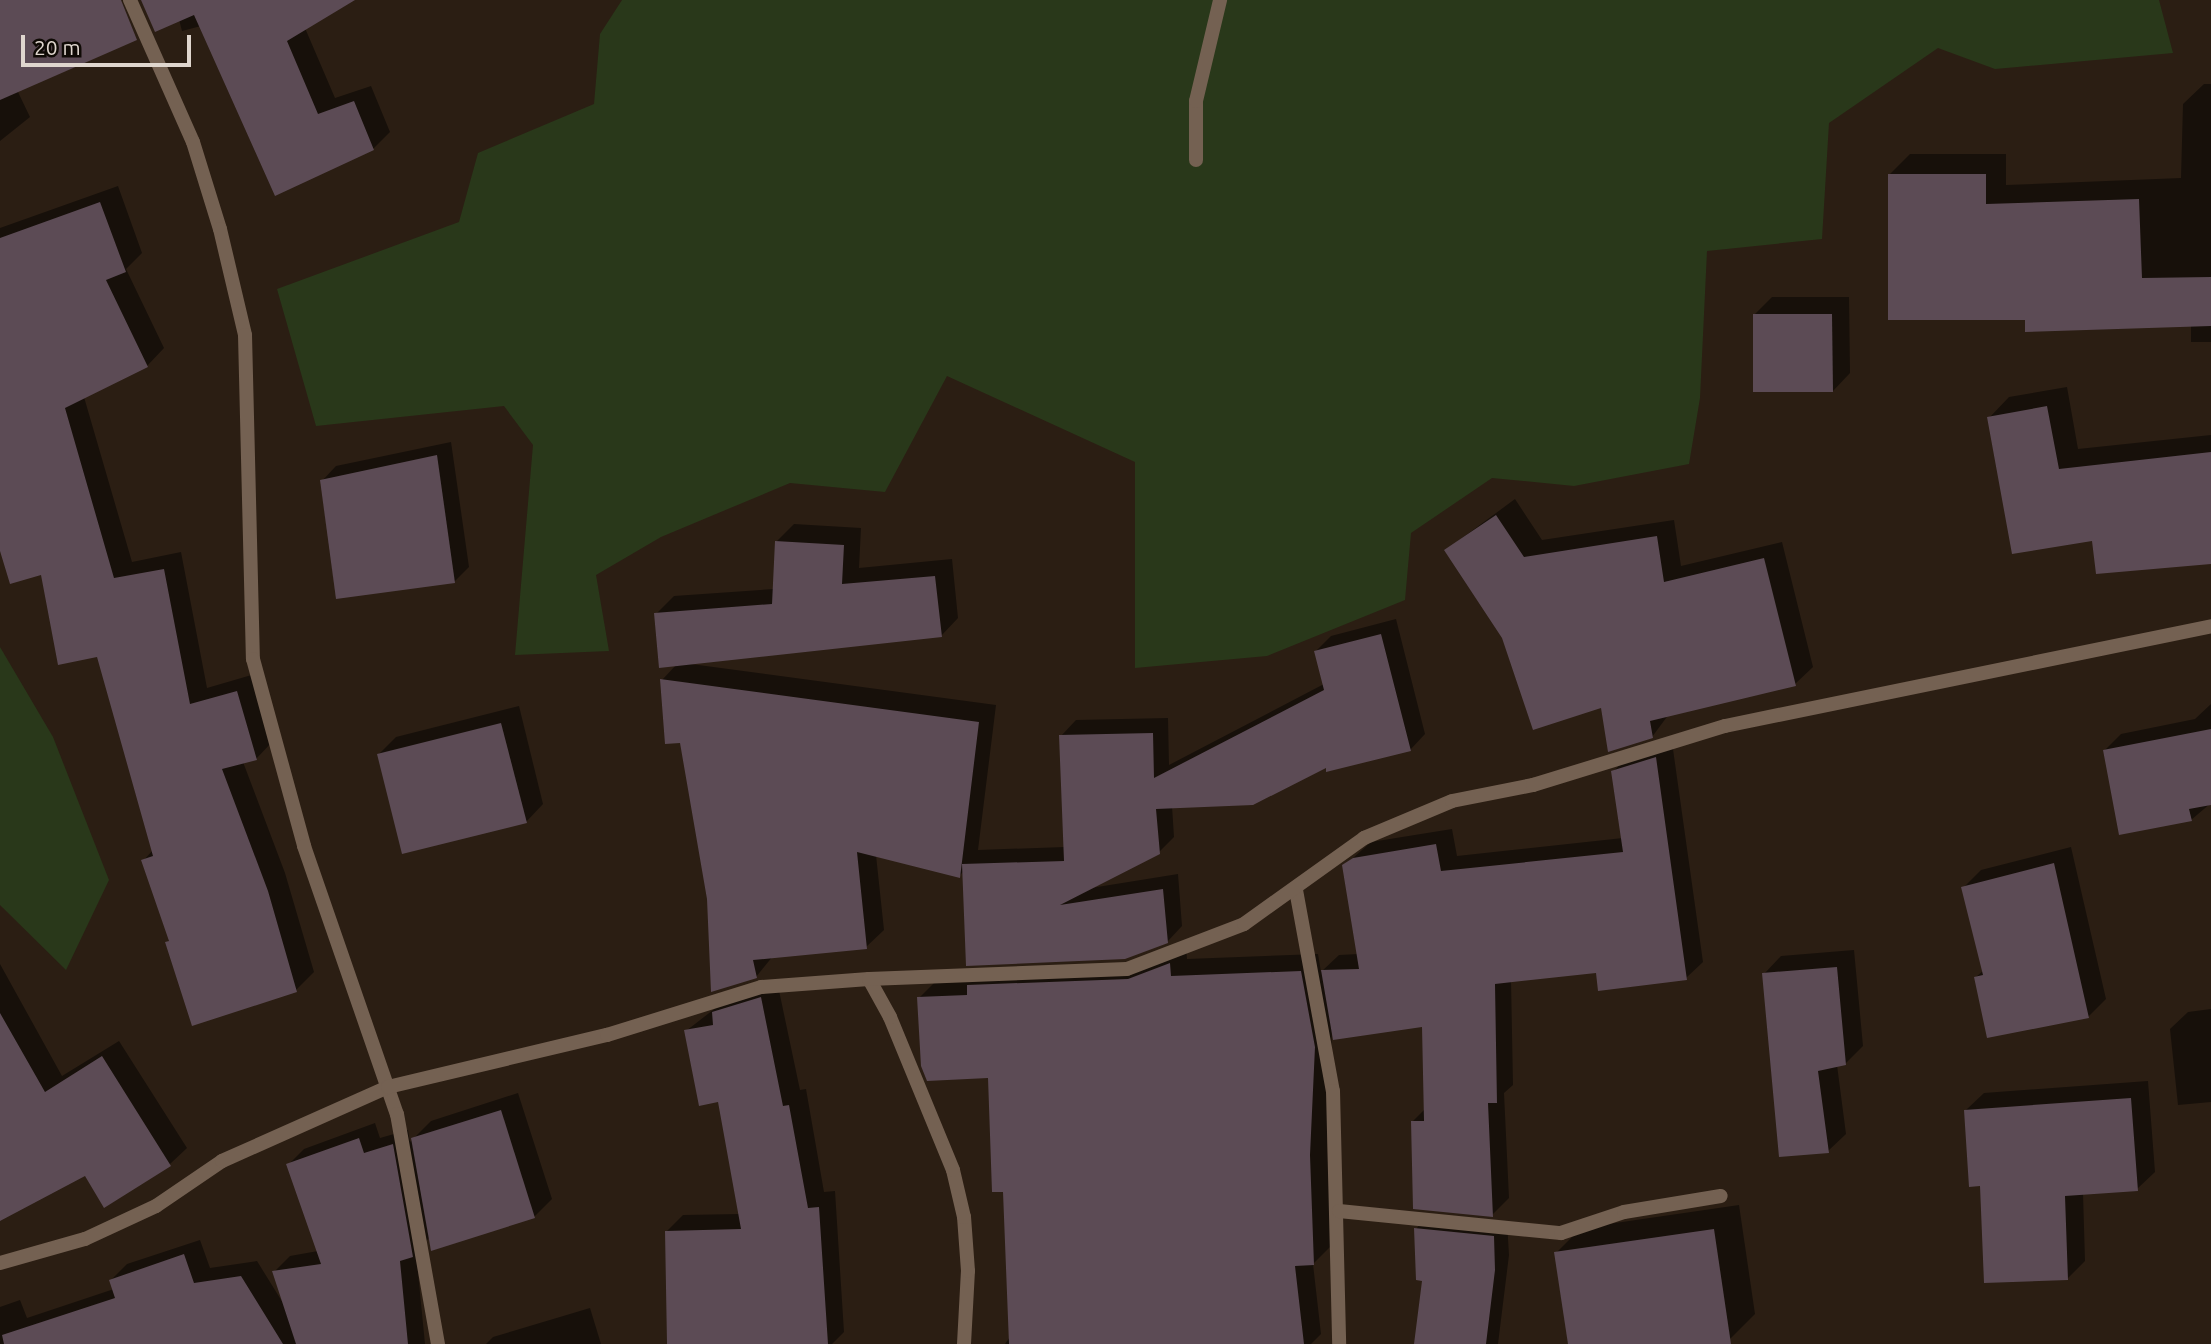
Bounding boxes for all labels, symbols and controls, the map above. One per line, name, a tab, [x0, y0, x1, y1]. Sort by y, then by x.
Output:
scale bar	[24, 21, 194, 65]
text: 20 m	[34, 35, 81, 59]

